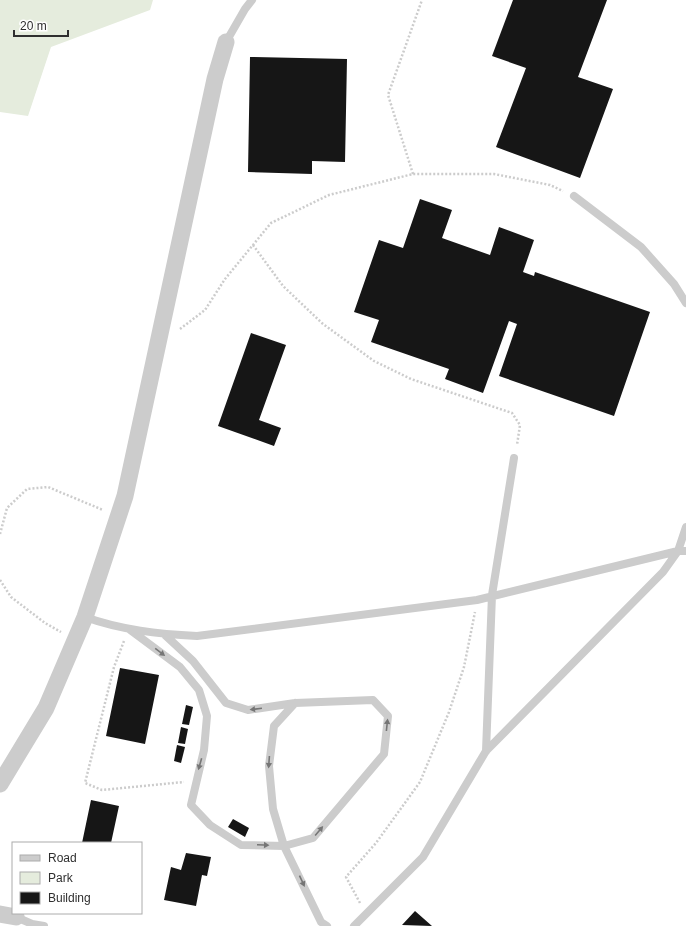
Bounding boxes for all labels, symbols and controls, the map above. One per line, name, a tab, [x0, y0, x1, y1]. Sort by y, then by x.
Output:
scale bar	[14, 12, 68, 38]
text: 20 m	[20, 19, 47, 33]
one-way arrow	[155, 648, 166, 656]
one-way arrow	[250, 705, 262, 712]
one-way arrow	[384, 719, 390, 731]
one-way arrow	[266, 756, 273, 768]
one-way arrow	[197, 758, 203, 770]
one-way arrow	[314, 826, 323, 837]
legend	[12, 842, 142, 914]
one-way arrow	[257, 842, 270, 848]
text: Road	[48, 851, 77, 865]
text: Park	[48, 871, 74, 885]
one-way arrow	[299, 875, 305, 886]
text: Building	[48, 891, 91, 905]

